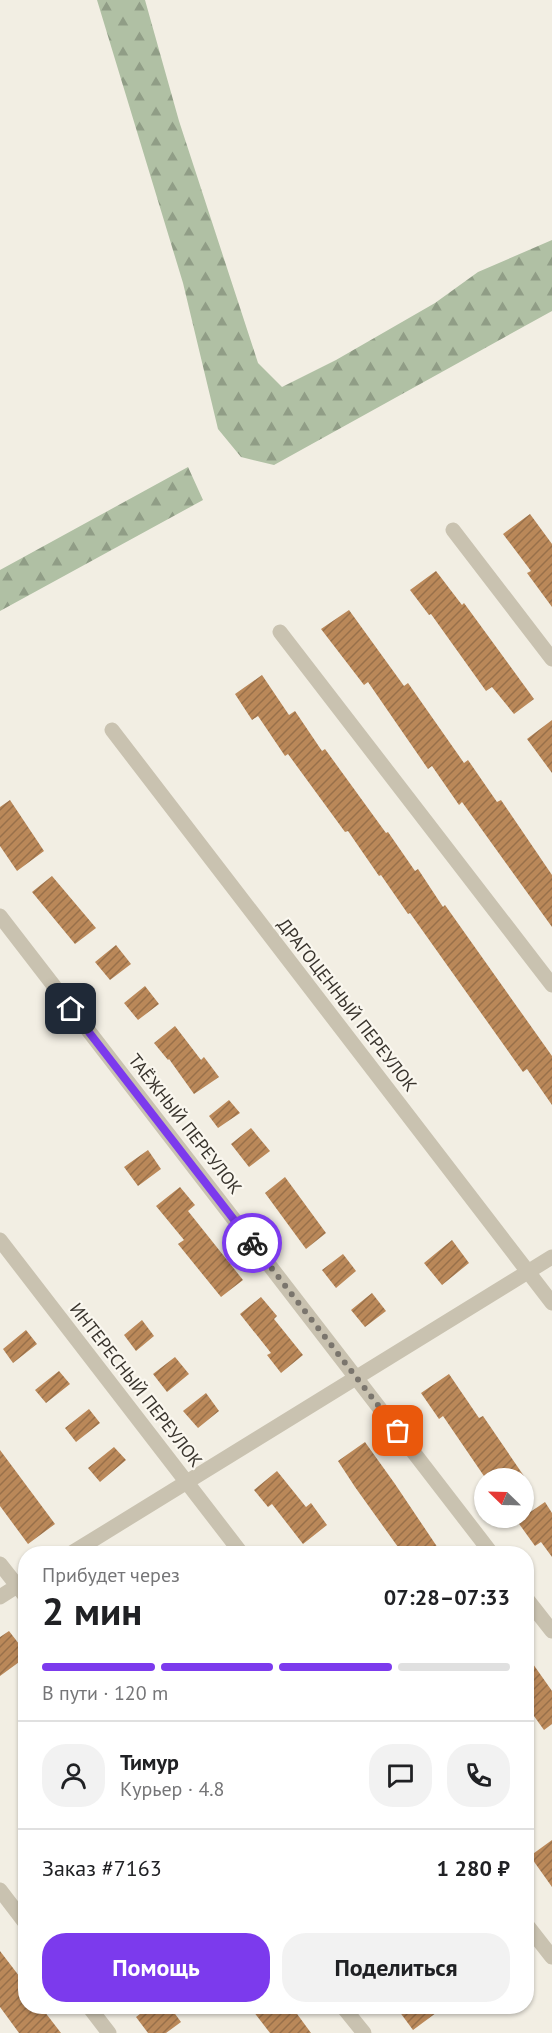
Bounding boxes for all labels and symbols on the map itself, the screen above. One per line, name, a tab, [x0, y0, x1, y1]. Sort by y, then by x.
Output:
street label: ДРАГОЦЕННЫЙ ПЕРЕУЛОК	[273, 913, 422, 1096]
pin	[45, 983, 96, 1034]
street label: ТАЁЖНЫЙ ПЕРЕУЛОК	[123, 1049, 247, 1198]
courier	[222, 1213, 282, 1273]
street label: ИНТЕРЕСНЫЙ ПЕРЕУЛОК	[65, 1298, 208, 1471]
pin	[372, 1405, 423, 1456]
north arrow	[474, 1468, 534, 1528]

